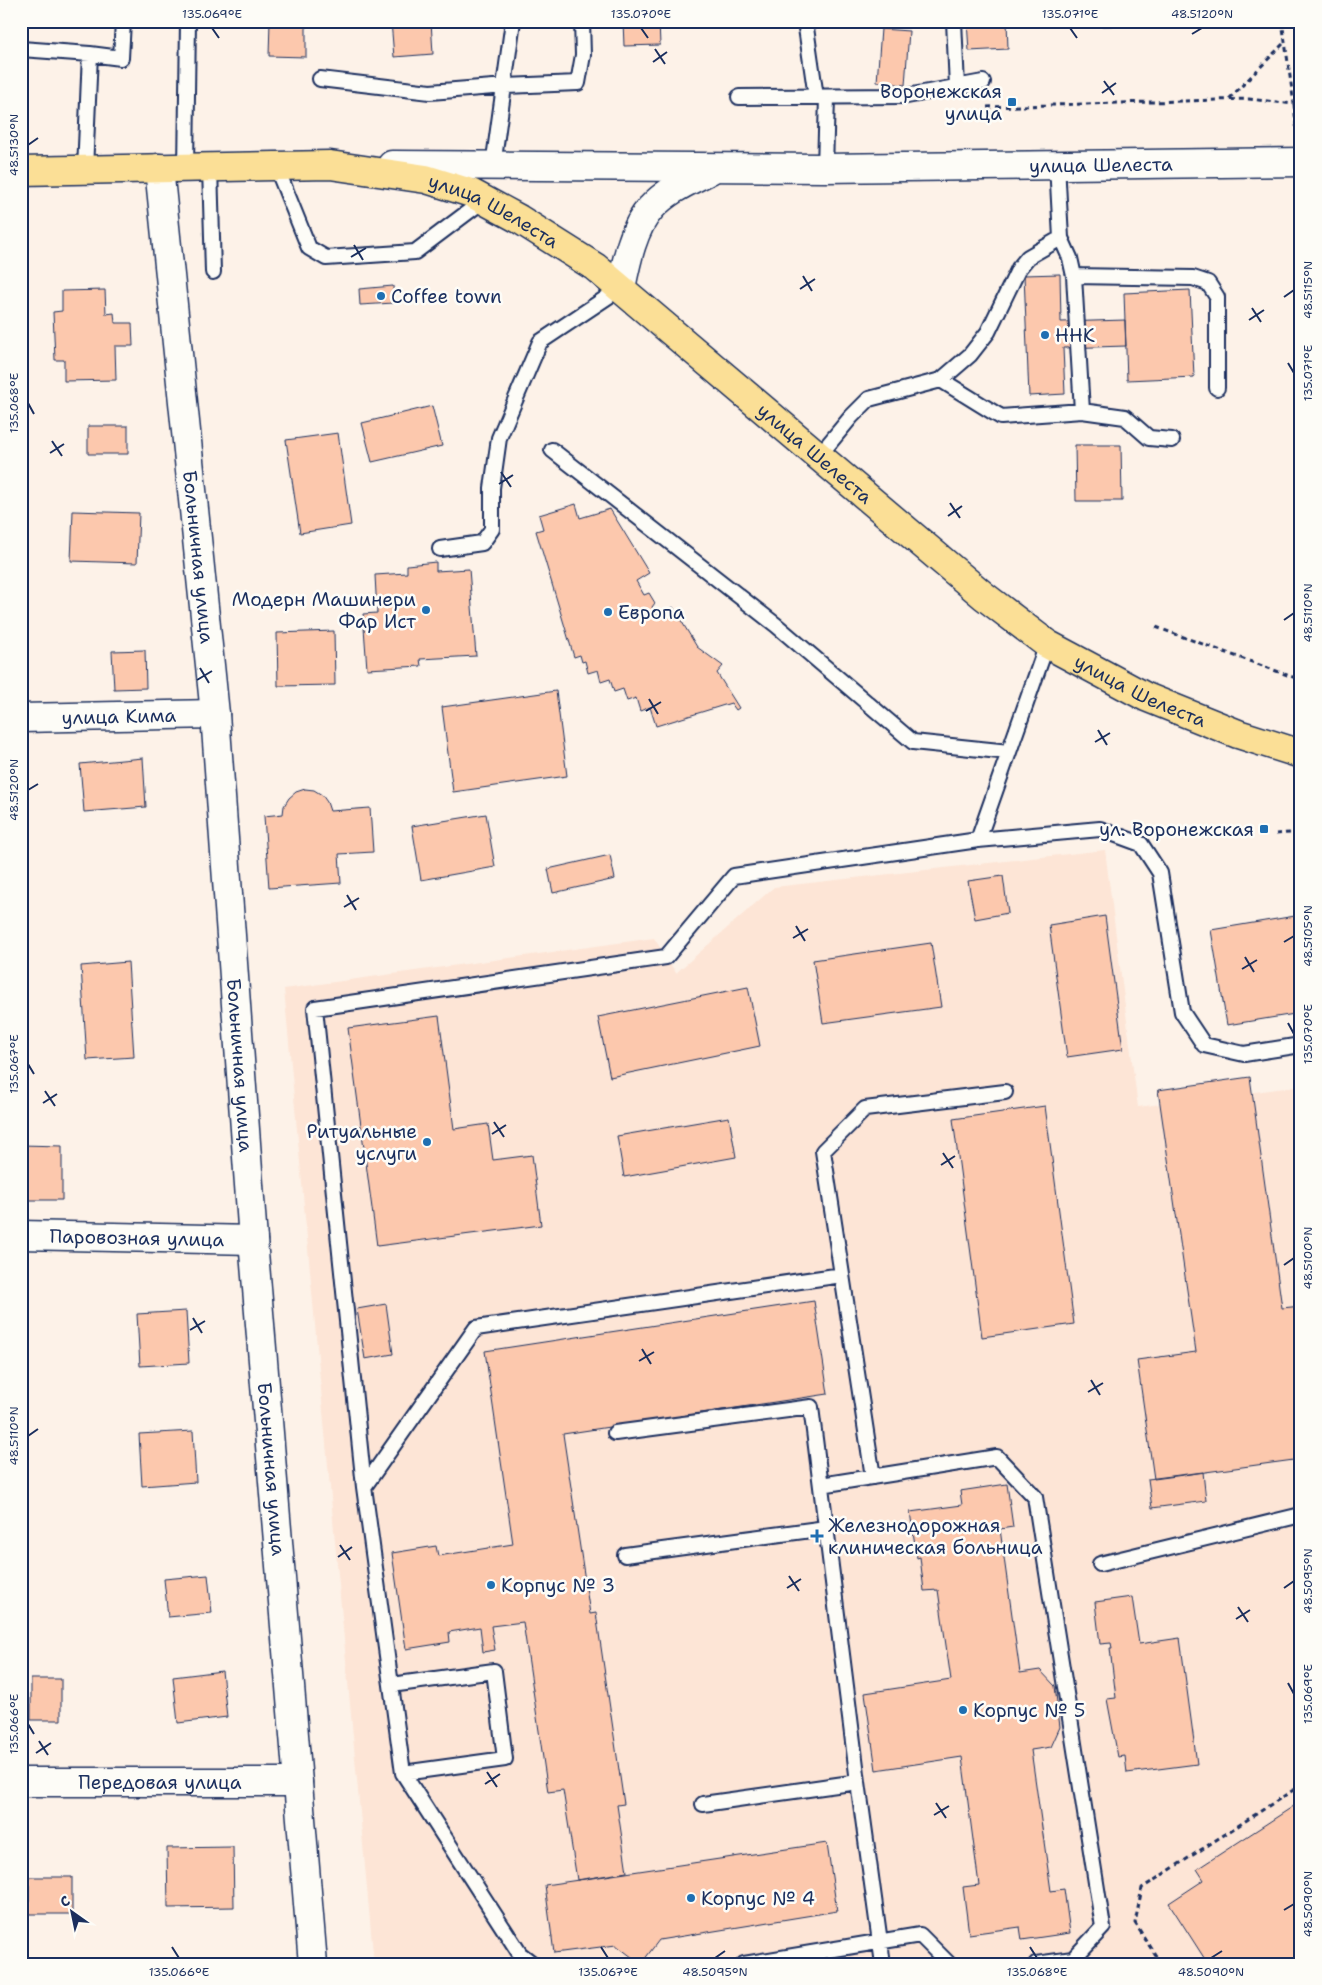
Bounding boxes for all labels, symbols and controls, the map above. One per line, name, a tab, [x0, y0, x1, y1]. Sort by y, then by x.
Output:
text: 135.069°E	[182, 6, 242, 22]
text: 135.070°E	[611, 6, 671, 22]
text: 135.071°E	[1042, 6, 1098, 22]
text: 48.5120°N	[1171, 6, 1233, 22]
place label: Воронежская улица	[880, 79, 1002, 126]
marker: Воронежская улица	[1006, 96, 1018, 108]
text: 48.5130°N	[6, 114, 22, 176]
street label: улица Шелеста	[1029, 151, 1173, 178]
street label: улица Шелеста	[425, 168, 564, 254]
text: 48.5115°N	[1300, 261, 1316, 319]
place label: Coffee town	[391, 284, 502, 309]
marker: Coffee town	[375, 290, 387, 302]
place label: ННК	[1055, 323, 1095, 348]
marker: ННК	[1039, 329, 1051, 341]
text: 135.071°E	[1300, 345, 1316, 401]
text: 135.068°E	[6, 373, 22, 433]
street label: улица Шелеста	[752, 397, 878, 509]
street label: Больничная улица	[178, 469, 220, 645]
text: 48.5110°N	[1300, 583, 1316, 643]
place label: Модерн Машинери Фар Ист	[232, 587, 416, 634]
place label: Европа	[618, 600, 685, 625]
marker: Модерн Машинери Фар Ист	[420, 604, 432, 616]
marker: Европа	[602, 606, 614, 618]
street label: улица Шелеста	[1070, 649, 1210, 733]
street label: улица Кима	[61, 702, 177, 730]
text: 48.5120°N	[6, 759, 22, 821]
place label: ул. Воронежская	[1099, 817, 1254, 842]
marker: ул. Воронежская	[1258, 823, 1270, 835]
text: 48.5105°N	[1300, 905, 1316, 967]
street label: Больничная улица	[222, 977, 259, 1153]
text: 135.070°E	[1300, 1004, 1316, 1064]
text: 135.067°E	[6, 1034, 22, 1094]
place label: Ритуальные услуги	[307, 1119, 417, 1166]
marker: Ритуальные услуги	[421, 1136, 433, 1148]
street label: Паровозная улица	[49, 1223, 225, 1252]
text: 48.5100°N	[1300, 1227, 1316, 1289]
street label: Больничная улица	[252, 1381, 292, 1557]
text: 48.5110°N	[6, 1406, 22, 1466]
place label: Железнодорожная клиническая больница	[828, 1513, 1043, 1560]
marker: Железнодорожная клиническая больница	[810, 1529, 824, 1543]
text: 48.5095°N	[1300, 1548, 1316, 1614]
place label: Корпус № 3	[501, 1573, 615, 1598]
marker: Корпус № 3	[485, 1579, 497, 1591]
text: 135.069°E	[1300, 1664, 1316, 1724]
text: 135.066°E	[6, 1694, 22, 1754]
place label: Корпус № 5	[973, 1698, 1085, 1723]
marker: Корпус № 5	[957, 1704, 969, 1716]
street label: Передовая улица	[78, 1770, 242, 1795]
text: 48.5090°N	[1300, 1871, 1316, 1937]
place label: Корпус № 4	[701, 1886, 815, 1911]
north arrow	[48, 1888, 98, 1938]
text: С	[56, 1891, 73, 1911]
marker: Корпус № 4	[685, 1892, 697, 1904]
text: 135.066°E	[149, 1964, 209, 1980]
text: 135.067°E	[578, 1964, 638, 1980]
text: 48.5095°N	[682, 1964, 748, 1980]
text: 135.068°E	[1007, 1964, 1067, 1980]
text: 48.5090°N	[1178, 1964, 1244, 1980]

